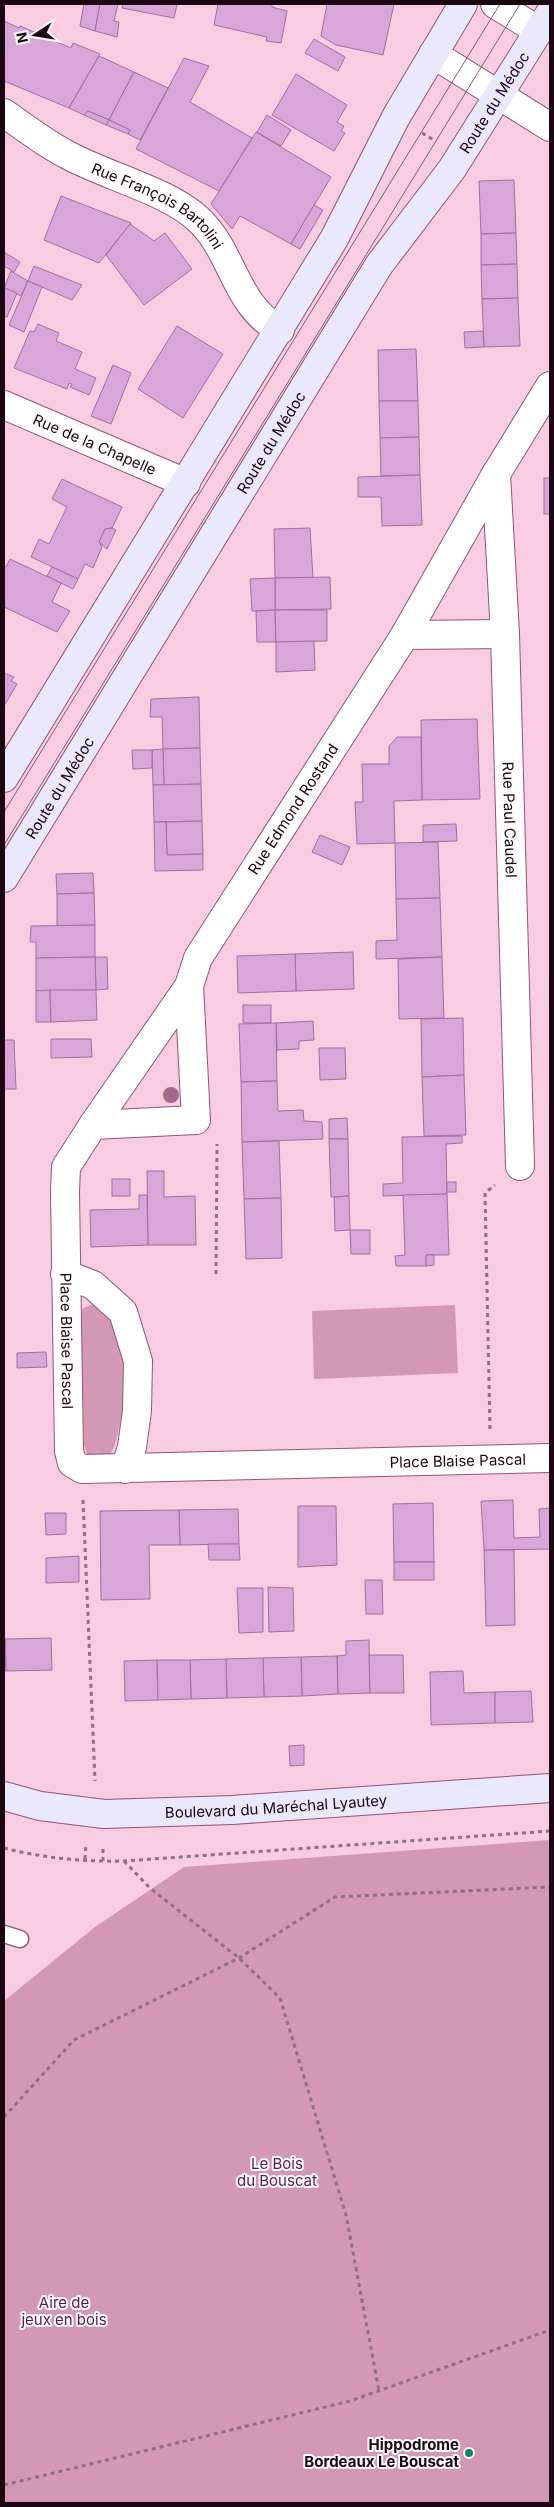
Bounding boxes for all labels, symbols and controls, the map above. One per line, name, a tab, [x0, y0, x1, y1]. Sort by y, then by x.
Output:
north arrow	[10, 10, 60, 60]
text: N	[12, 31, 31, 45]
street label: Route du Médoc	[455, 48, 533, 157]
street label: Rue François Bartolini	[89, 158, 228, 252]
street label: Route du Médoc	[232, 387, 309, 497]
street label: Rue de la Chapelle	[30, 409, 159, 479]
street label: Route du Médoc	[21, 733, 98, 842]
street label: Rue Edmond Rostand	[244, 740, 342, 878]
street label: Rue Paul Caudel	[499, 761, 521, 878]
street label: Place Blaise Pascal	[57, 1273, 78, 1409]
street label: Place Blaise Pascal	[389, 1449, 526, 1471]
street label: Boulevard du Maréchal Lyautey	[165, 1790, 388, 1822]
park label: Le Bois du Bouscat	[237, 2154, 317, 2190]
park label: Aire de jeux en bois	[20, 2293, 107, 2329]
place label: Hippodrome Bordeaux Le Bouscat	[304, 2435, 459, 2471]
marker: Hippodrome Bordeaux Le Bouscat	[463, 2447, 475, 2459]

